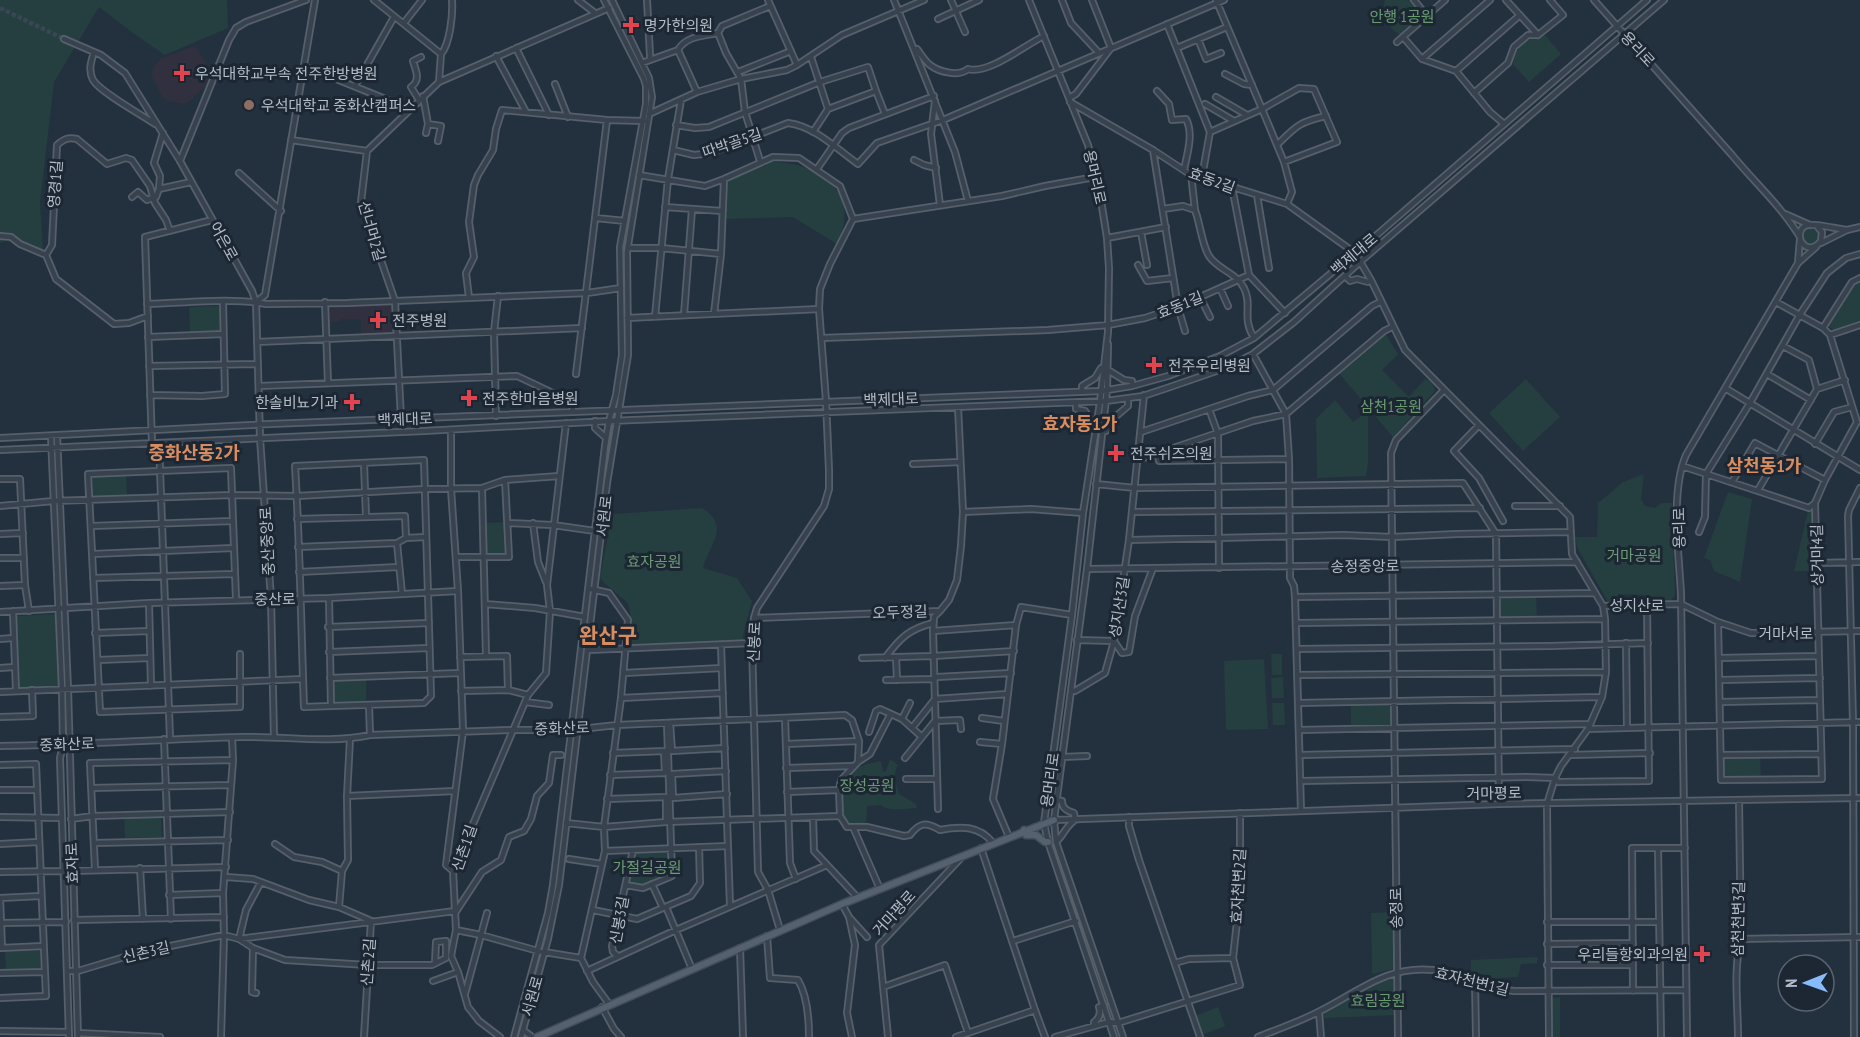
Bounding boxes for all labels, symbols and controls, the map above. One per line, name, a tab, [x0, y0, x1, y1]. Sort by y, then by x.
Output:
park label: 안행 1공원	[1369, 7, 1435, 26]
marker: 명가한의원	[622, 16, 640, 34]
place label: 명가한의원	[644, 16, 713, 35]
street label: 용리로	[1617, 27, 1659, 71]
marker: 우석대학교부속 전주한방병원	[173, 64, 191, 82]
place label: 우석대학교부속 전주한방병원	[195, 64, 378, 83]
place label: 우석대학교 중화산캠퍼스	[261, 96, 416, 115]
marker: 우석대학교 중화산캠퍼스	[242, 98, 256, 112]
street label: 따박골5길	[700, 124, 764, 162]
street label: 용머리로	[1080, 148, 1110, 206]
street label: 영경1길	[44, 159, 66, 209]
street label: 효동2길	[1186, 163, 1238, 197]
street label: 선너머2길	[354, 199, 390, 263]
street label: 어은로	[206, 218, 242, 264]
street label: 백제대로	[1327, 229, 1381, 279]
street label: 효동1길	[1154, 287, 1206, 323]
marker: 전주병원	[369, 311, 387, 329]
place label: 전주병원	[392, 311, 447, 330]
marker: 전주우리병원	[1145, 356, 1163, 374]
place label: 전주우리병원	[1168, 356, 1251, 375]
marker: 전주한마음병원	[460, 389, 478, 407]
place label: 전주한마음병원	[482, 389, 579, 408]
street label: 백제대로	[863, 389, 919, 409]
place label: 한솔비뇨기과	[255, 393, 338, 412]
marker: 한솔비뇨기과	[343, 393, 361, 411]
park label: 삼천1공원	[1360, 397, 1422, 416]
street label: 백제대로	[377, 409, 433, 429]
district label: 효자동1가	[1043, 412, 1118, 435]
district label: 중화산동2가	[148, 441, 240, 464]
marker: 전주쉬즈의원	[1107, 444, 1125, 462]
place label: 전주쉬즈의원	[1130, 444, 1213, 463]
district label: 삼천동1가	[1727, 454, 1802, 477]
street label: 서원로	[592, 494, 616, 538]
street label: 중산중앙로	[256, 506, 278, 576]
street label: 용리로	[1669, 507, 1689, 549]
street label: 상거마4길	[1807, 524, 1827, 586]
park label: 거마공원	[1606, 546, 1662, 565]
park label: 효자공원	[626, 552, 682, 571]
street label: 송정중앙로	[1330, 556, 1400, 576]
street label: 성지산3길	[1105, 575, 1133, 639]
street label: 중산로	[254, 589, 296, 609]
street label: 성지산로	[1609, 596, 1665, 615]
street label: 오두정길	[872, 602, 928, 622]
street label: 신봉로	[743, 621, 765, 663]
district label: 완산구	[579, 622, 637, 649]
street label: 거마서로	[1758, 624, 1814, 643]
street label: 중화산로	[534, 718, 590, 738]
street label: 중화산로	[39, 734, 95, 754]
street label: 용머리로	[1037, 751, 1063, 809]
park label: 장성공원	[839, 776, 895, 795]
street label: 거마평로	[1466, 783, 1522, 803]
street label: 신촌1길	[447, 822, 481, 874]
street label: 효자로	[62, 842, 82, 884]
street label: 효자천변2길	[1227, 848, 1249, 924]
park label: 가절길공원	[612, 858, 682, 877]
street label: 삼천천변3길	[1728, 881, 1748, 957]
street label: 거마평로	[868, 886, 920, 940]
street label: 송정로	[1386, 887, 1406, 929]
street label: 신봉3길	[605, 895, 633, 945]
street label: 신촌3길	[120, 937, 172, 967]
street label: 신촌2길	[357, 937, 379, 987]
place label: 우리들항외과의원	[1578, 945, 1688, 964]
marker: 우리들항외과의원	[1693, 945, 1711, 963]
north arrow	[1776, 953, 1836, 1013]
street label: 효자천변1길	[1433, 963, 1511, 999]
street label: 서원로	[517, 973, 547, 1019]
text: N	[1781, 979, 1801, 988]
park label: 효림공원	[1350, 991, 1406, 1010]

